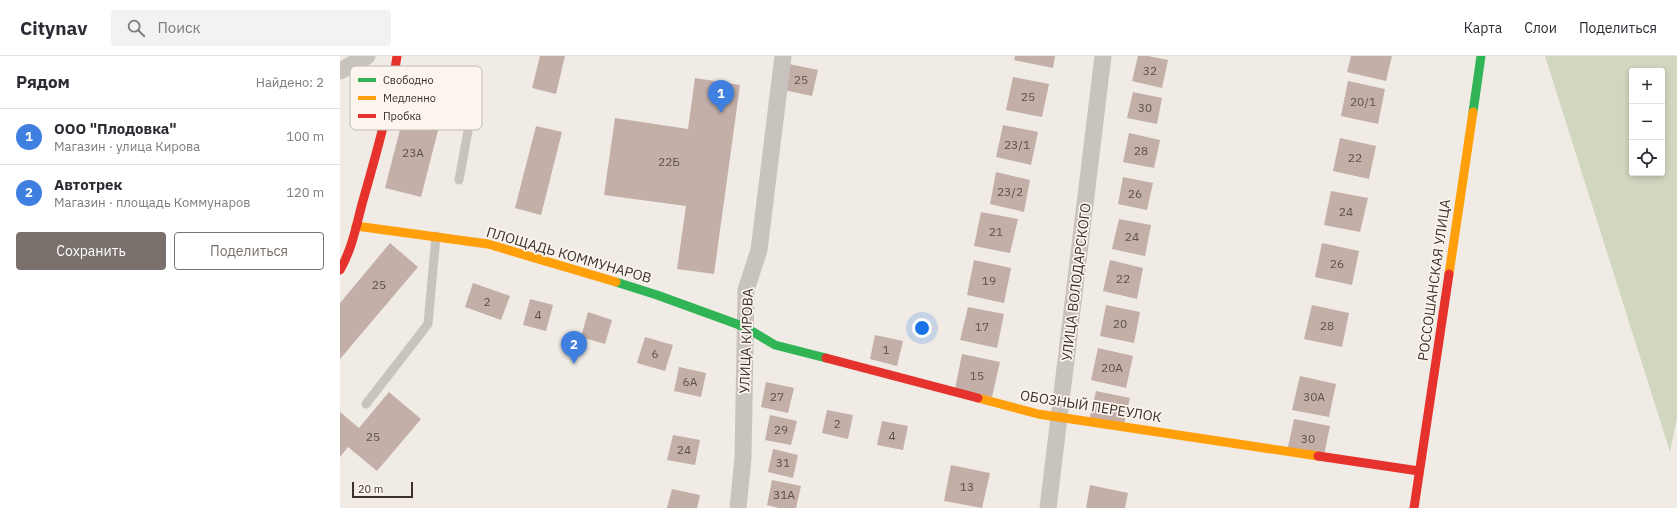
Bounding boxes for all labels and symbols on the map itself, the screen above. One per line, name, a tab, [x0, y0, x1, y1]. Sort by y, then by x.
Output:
house number: 32	[1143, 63, 1157, 78]
legend	[350, 66, 482, 130]
house number: 25	[794, 72, 808, 87]
text: Свободно	[383, 73, 434, 87]
pin: 1	[708, 80, 734, 113]
house number: 25	[1021, 89, 1035, 104]
text: Медленно	[383, 91, 436, 105]
house number: 20/1	[1350, 94, 1376, 109]
house number: 30	[1138, 100, 1152, 115]
text: Пробка	[383, 109, 421, 123]
house number: 23/1	[1004, 137, 1030, 152]
house number: 28	[1134, 143, 1148, 158]
house number: 23А	[402, 145, 424, 160]
house number: 22	[1348, 150, 1362, 165]
house number: 22Б	[658, 154, 680, 169]
house number: 23/2	[997, 184, 1023, 199]
house number: 26	[1128, 186, 1142, 201]
street label: РОССОШАНСКАЯ УЛИЦА	[1414, 198, 1454, 362]
street label: УЛИЦА ВОЛОДАРСКОГО	[1057, 202, 1095, 362]
house number: 24	[1339, 204, 1353, 219]
street label: ПЛОЩАДЬ КОММУНАРОВ	[484, 223, 654, 287]
house number: 21	[989, 224, 1003, 239]
house number: 24	[1125, 229, 1139, 244]
house number: 26	[1330, 256, 1344, 271]
house number: 22	[1116, 271, 1130, 286]
house number: 19	[982, 273, 996, 288]
house number: 25	[372, 277, 386, 292]
street label: УЛИЦА КИРОВА	[735, 288, 757, 394]
house number: 2	[483, 294, 491, 309]
house number: 4	[534, 307, 542, 322]
house number: 20	[1113, 316, 1127, 331]
your location	[912, 318, 932, 338]
house number: 28	[1320, 318, 1334, 333]
house number: 17	[975, 319, 989, 334]
pin: 2	[561, 331, 587, 364]
house number: 1	[882, 342, 890, 357]
house number: 6	[651, 346, 659, 361]
house number: 20А	[1101, 360, 1123, 375]
house number: 15	[970, 368, 984, 383]
house number: 6А	[683, 374, 698, 389]
street label: ОБОЗНЫЙ ПЕРЕУЛОК	[1019, 385, 1163, 426]
house number: 27	[770, 389, 784, 404]
house number: 30А	[1303, 389, 1325, 404]
house number: 2	[833, 416, 841, 431]
house number: 29	[774, 422, 788, 437]
house number: 4	[888, 428, 896, 443]
house number: 25	[366, 429, 380, 444]
house number: 30	[1301, 431, 1315, 446]
house number: 24	[677, 442, 691, 457]
house number: 31	[776, 455, 790, 470]
house number: 13	[960, 479, 974, 494]
scale bar	[352, 480, 413, 499]
house number: 31А	[773, 487, 795, 502]

